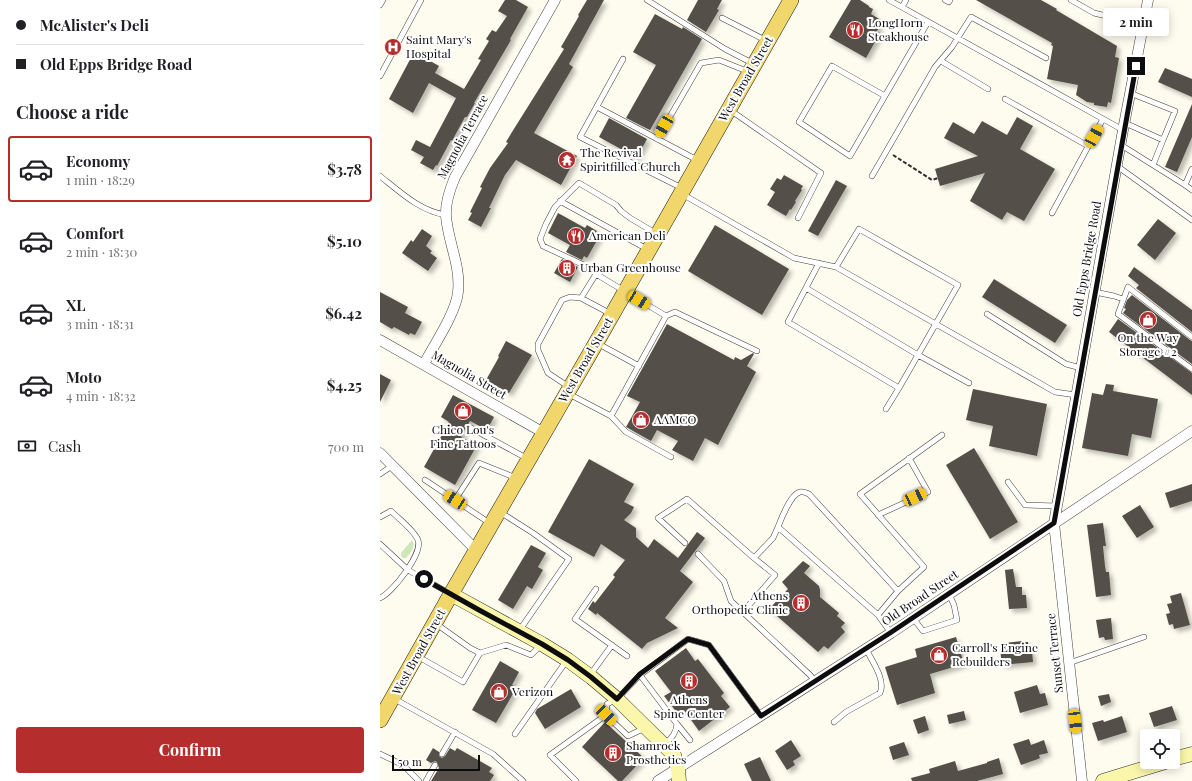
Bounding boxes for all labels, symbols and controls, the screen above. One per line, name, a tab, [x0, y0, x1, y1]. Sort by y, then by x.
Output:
callout: 2 min	[1103, 8, 1169, 36]
text: 2 min	[1119, 13, 1153, 30]
place label: LongHorn Steakhouse	[868, 14, 929, 44]
text: McAlister's Deli	[40, 15, 149, 35]
restaurant icon: LongHorn Steakhouse	[845, 20, 865, 40]
place label: Saint Mary's Hospital	[406, 31, 472, 61]
street label: West Broad Street	[714, 32, 776, 125]
hospital icon: Saint Mary's Hospital	[383, 37, 403, 57]
text: Old Epps Bridge Road	[40, 54, 192, 74]
route end	[1127, 57, 1145, 75]
street label: Magnolia Terrace	[433, 92, 491, 182]
text: Choose a ride	[16, 100, 129, 124]
car	[653, 113, 675, 139]
car	[1083, 123, 1105, 149]
place label: The Revival Spiritfilled Church	[580, 144, 681, 174]
temple icon: The Revival Spiritfilled Church	[557, 150, 577, 170]
icon: car	[18, 151, 54, 187]
text: Economy	[66, 151, 130, 171]
text: $3.78	[327, 159, 362, 179]
text: 1 min · 18:29	[66, 171, 135, 188]
street label: Old Epps Bridge Road	[1068, 200, 1104, 318]
icon: car	[18, 223, 54, 259]
text: Comfort	[66, 223, 124, 243]
restaurant icon: American Deli	[566, 226, 586, 246]
place label: American Deli	[588, 227, 666, 243]
text: $5.10	[327, 231, 362, 251]
text: 2 min · 18:30	[66, 243, 137, 260]
building icon: Urban Greenhouse	[557, 258, 577, 278]
place label: Urban Greenhouse	[580, 259, 681, 275]
car	[626, 289, 652, 311]
icon: car	[18, 295, 54, 331]
text: XL	[66, 295, 86, 315]
text: $6.42	[325, 303, 362, 323]
shop icon: On the Way Storage #2	[1138, 310, 1158, 330]
street label: West Broad Street	[554, 313, 616, 406]
text: 3 min · 18:31	[66, 315, 134, 332]
place label: On the Way Storage #2	[1117, 329, 1179, 359]
street label: Magnolia Street	[429, 346, 511, 403]
icon: car	[18, 367, 54, 403]
text: Moto	[66, 367, 102, 387]
text: $4.25	[327, 375, 362, 395]
text: 4 min · 18:32	[66, 387, 136, 404]
shop icon: Chico Lou's Fine Tattoos	[453, 401, 473, 421]
shop icon: AAMCO	[631, 410, 651, 430]
place label: AAMCO	[653, 411, 696, 427]
place label: Chico Lou's Fine Tattoos	[430, 421, 496, 451]
icon: cash	[16, 435, 38, 457]
text: Cash	[48, 436, 81, 456]
text: 700 m	[328, 438, 364, 455]
car	[902, 486, 928, 508]
car	[442, 488, 468, 512]
street label: Old Broad Street	[878, 565, 962, 629]
route start	[415, 570, 433, 588]
place label: Athens Orthopedic Clinic	[692, 587, 788, 617]
building icon: Athens Orthopedic Clinic	[791, 593, 811, 613]
street label: West Broad Street	[387, 605, 449, 698]
street label: Sunset Terrace	[1042, 612, 1066, 694]
place label: Carroll's Engine Rebuilders	[952, 639, 1038, 669]
shop icon: Carroll's Engine Rebuilders	[929, 645, 949, 665]
building icon: Athens Spine Center	[679, 671, 699, 691]
shop icon: Verizon	[489, 682, 509, 702]
place label: Verizon	[511, 683, 553, 699]
place label: Athens Spine Center	[654, 691, 725, 721]
car	[593, 702, 619, 728]
car	[1068, 708, 1082, 734]
button: Confirm	[16, 727, 364, 773]
map controls	[1140, 729, 1180, 769]
button: locate	[1140, 729, 1180, 769]
place label: Shamrock Prosthetics	[626, 737, 686, 767]
building icon: Shamrock Prosthetics	[603, 743, 623, 763]
scale bar	[392, 753, 480, 772]
text: 50 m	[398, 754, 422, 769]

